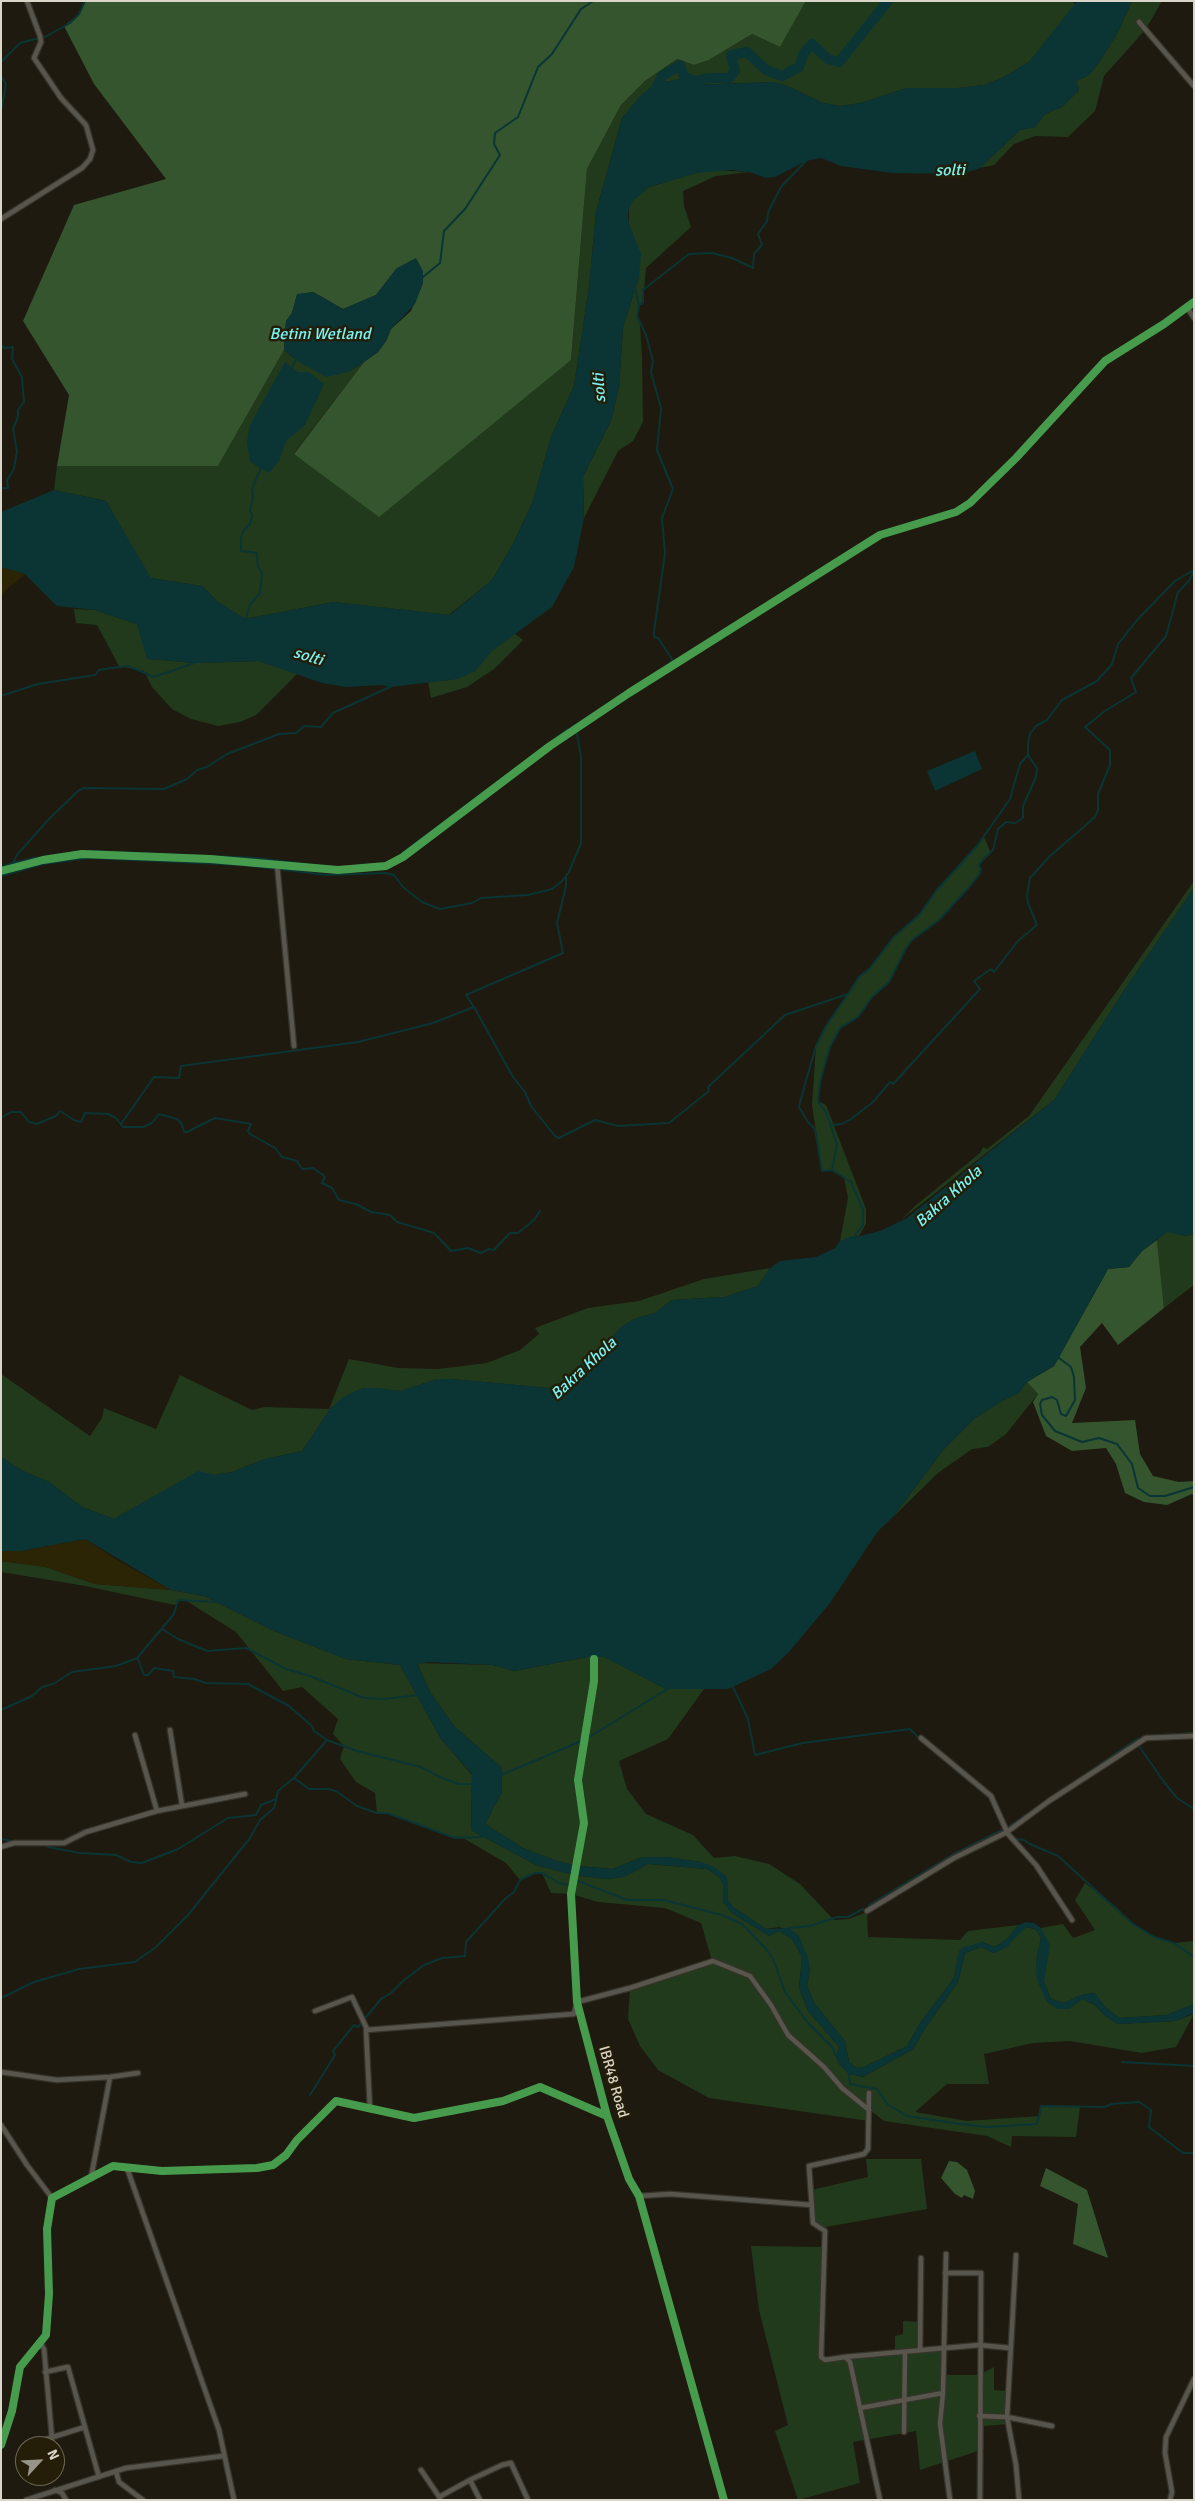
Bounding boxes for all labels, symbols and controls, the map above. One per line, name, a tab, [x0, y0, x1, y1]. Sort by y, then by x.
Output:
water label: solti	[935, 161, 965, 181]
water label: Betini Wetland	[270, 325, 370, 345]
water label: solti	[589, 372, 611, 404]
water label: solti	[291, 643, 325, 671]
water label: Bakra Khola	[912, 1162, 986, 1232]
water label: Bakra Khola	[547, 1334, 621, 1404]
street label: IBR48 Road	[594, 2044, 632, 2120]
north arrow	[15, 2436, 65, 2486]
text: N	[43, 2447, 63, 2463]

